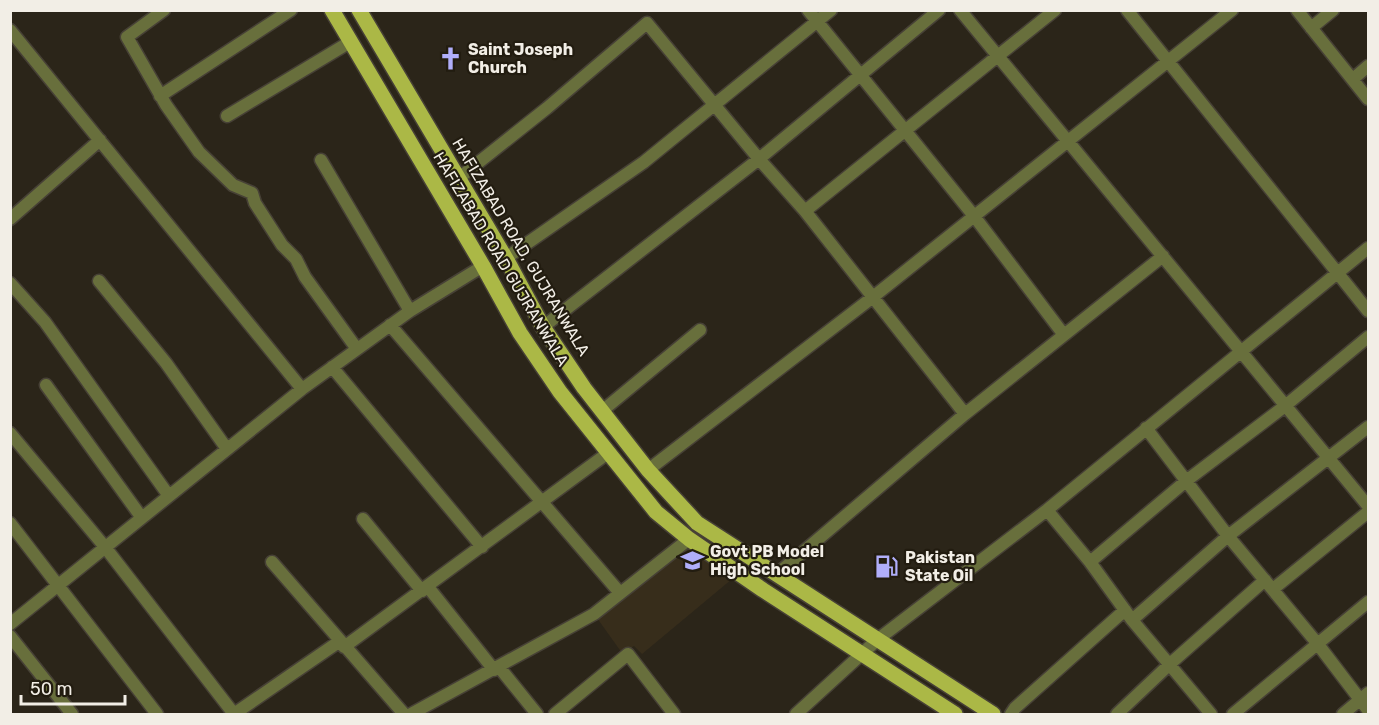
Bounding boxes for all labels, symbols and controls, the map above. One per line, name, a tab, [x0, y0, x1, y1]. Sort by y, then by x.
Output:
place label: Saint Joseph Church	[468, 40, 573, 77]
church icon: Saint Joseph Church	[437, 45, 463, 71]
street label: HAFIZABAD ROAD, GUJRANWALA	[448, 135, 594, 359]
street label: HAFIZABAD ROAD GUJRANWALA	[429, 148, 573, 370]
place label: Govt PB Model High School	[710, 542, 824, 579]
school or university icon: Govt PB Model High School	[679, 547, 705, 573]
place label: Pakistan State Oil	[905, 548, 975, 585]
fuel station icon: Pakistan State Oil	[874, 553, 900, 579]
scale bar	[21, 668, 124, 706]
text: 50 m	[30, 678, 73, 700]

